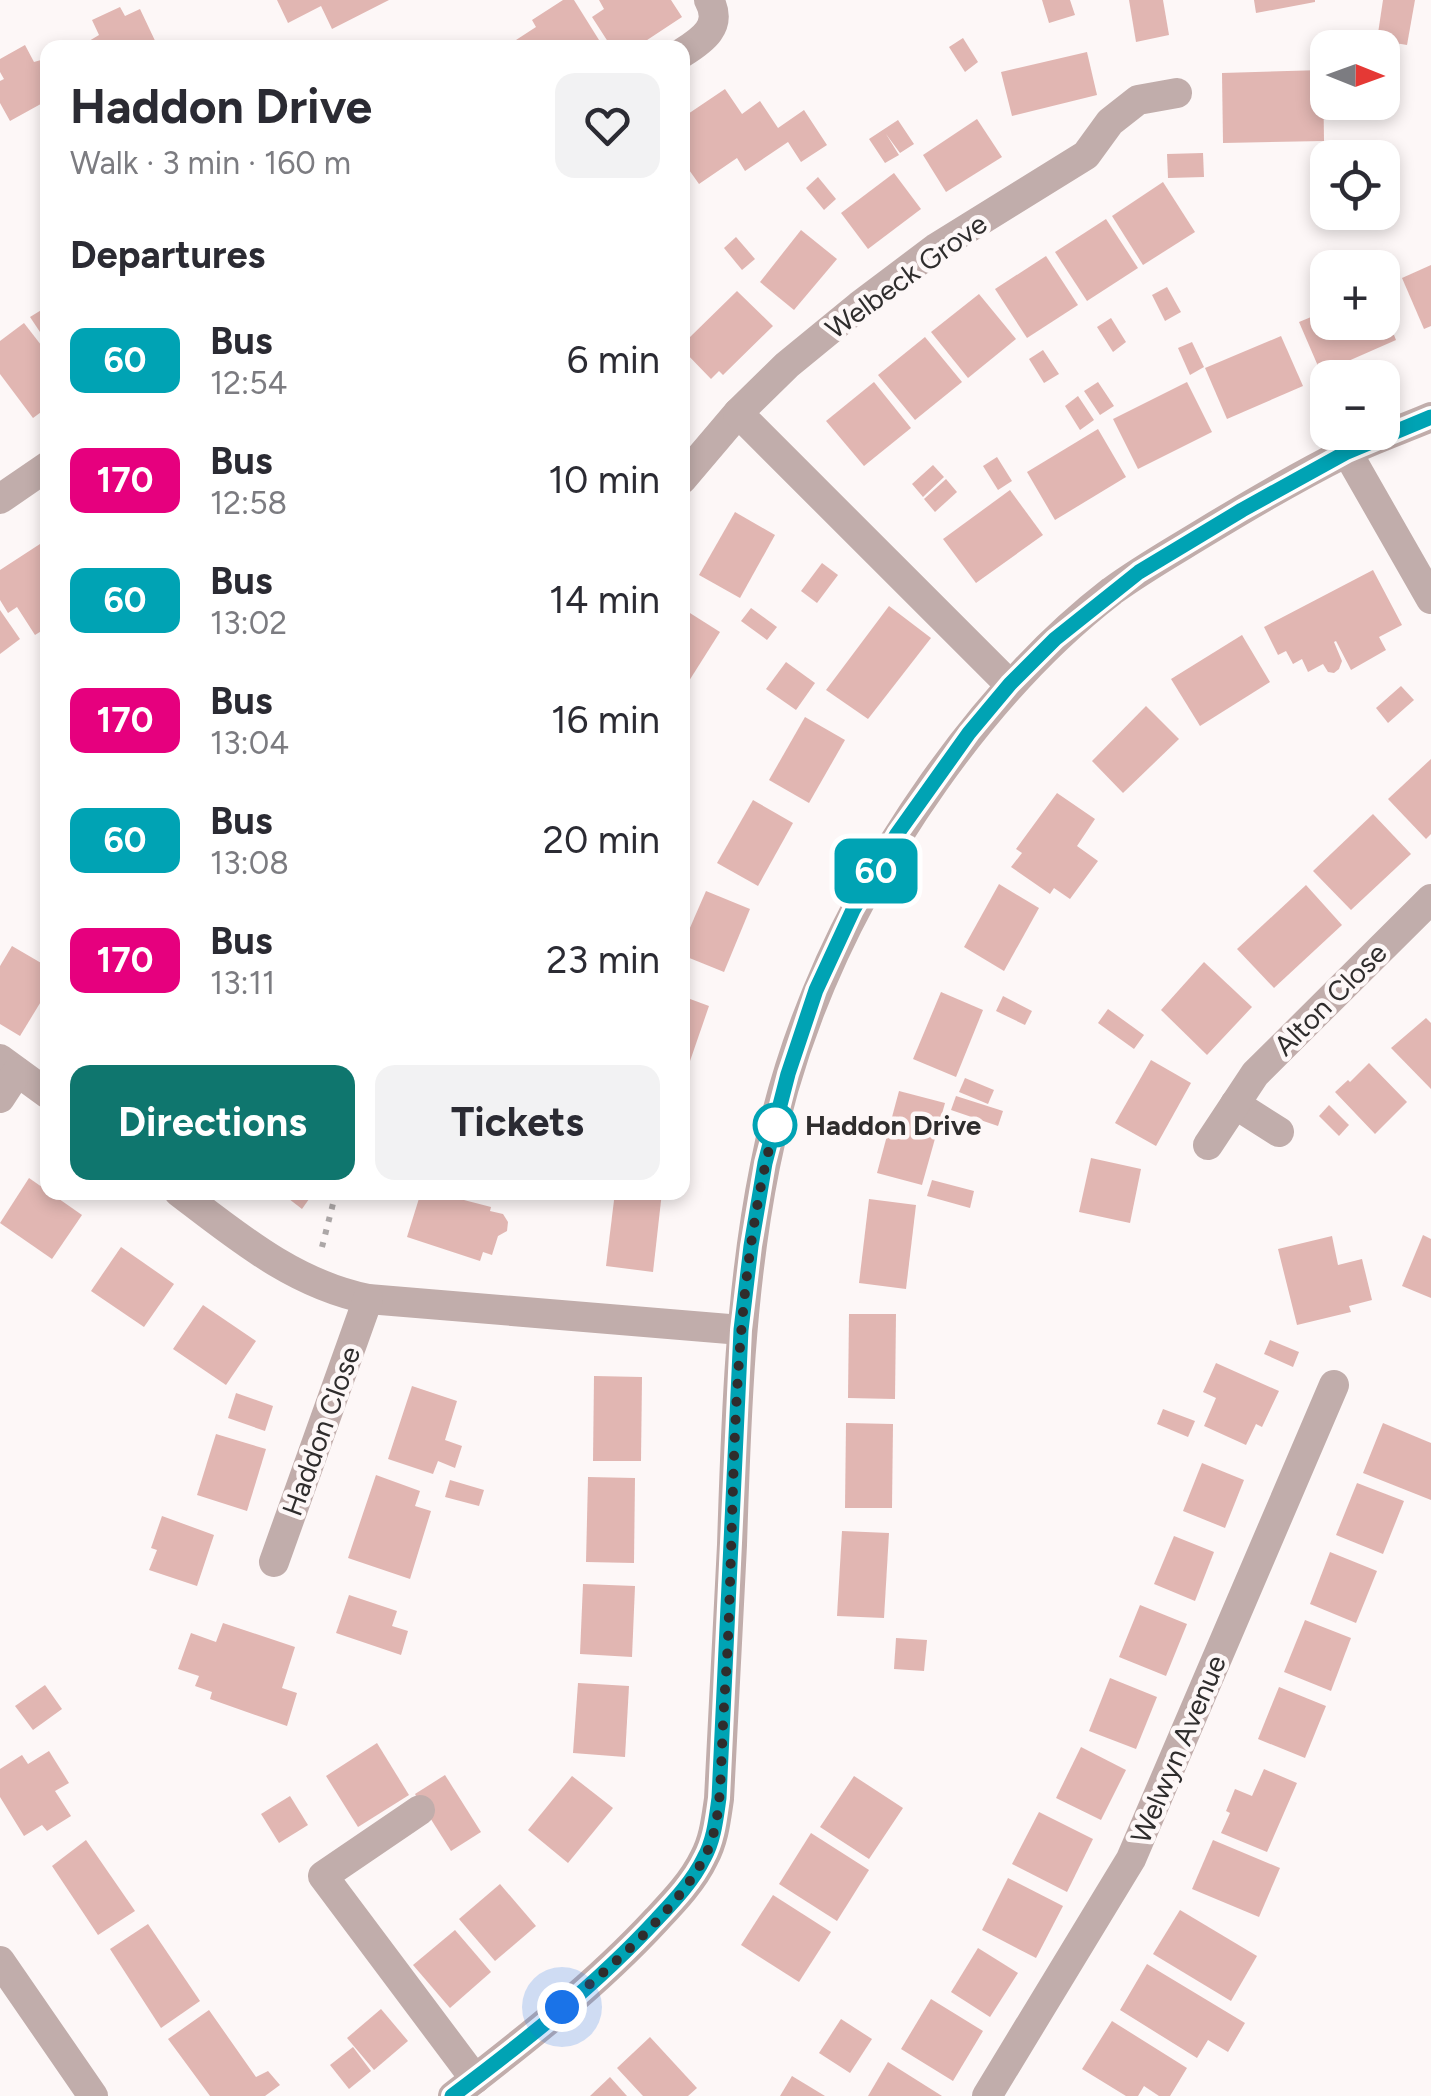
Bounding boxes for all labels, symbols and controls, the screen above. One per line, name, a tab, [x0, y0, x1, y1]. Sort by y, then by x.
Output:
north arrow	[1310, 30, 1400, 120]
map controls	[1310, 30, 1400, 450]
button: heart	[555, 73, 660, 178]
text: Haddon Drive	[70, 77, 372, 135]
button: locate	[1310, 140, 1400, 230]
text: Walk · 3 min · 160 m	[70, 144, 351, 182]
street label: Welbeck Grove	[819, 206, 993, 346]
text: Departures	[70, 232, 265, 278]
button: +	[1310, 250, 1400, 340]
text: Bus	[210, 318, 273, 364]
text: 6 min	[567, 337, 660, 383]
text: 60	[104, 339, 146, 381]
button: −	[1310, 360, 1400, 450]
text: 12:54	[210, 364, 287, 402]
text: Bus	[210, 438, 273, 484]
text: 10 min	[548, 457, 660, 503]
text: 170	[97, 459, 153, 501]
text: 12:58	[210, 484, 287, 522]
text: Bus	[210, 558, 273, 604]
text: 14 min	[549, 577, 660, 623]
text: 60	[104, 579, 146, 621]
text: 13:02	[210, 604, 287, 642]
text: Bus	[210, 678, 273, 724]
text: 16 min	[551, 697, 660, 743]
text: 170	[97, 699, 153, 741]
text: 13:04	[210, 724, 289, 762]
text: Bus	[210, 798, 273, 844]
text: 20 min	[543, 817, 660, 863]
text: 60	[104, 819, 146, 861]
line badge: 60	[831, 838, 921, 904]
text: 13:08	[210, 844, 289, 882]
text: 60	[855, 850, 897, 892]
text: Bus	[210, 918, 273, 964]
street label: Alton Close	[1267, 936, 1393, 1062]
text: 23 min	[546, 937, 660, 983]
text: 170	[97, 939, 153, 981]
text: 13:11	[210, 964, 275, 1002]
button: Directions	[70, 1065, 355, 1180]
button: Tickets	[375, 1065, 660, 1180]
marker: Haddon Drive	[754, 1104, 796, 1146]
place label: Haddon Drive	[805, 1108, 981, 1142]
street label: Haddon Close	[275, 1342, 367, 1520]
street label: Welwyn Avenue	[1123, 1650, 1233, 1848]
your location	[537, 1982, 587, 2032]

